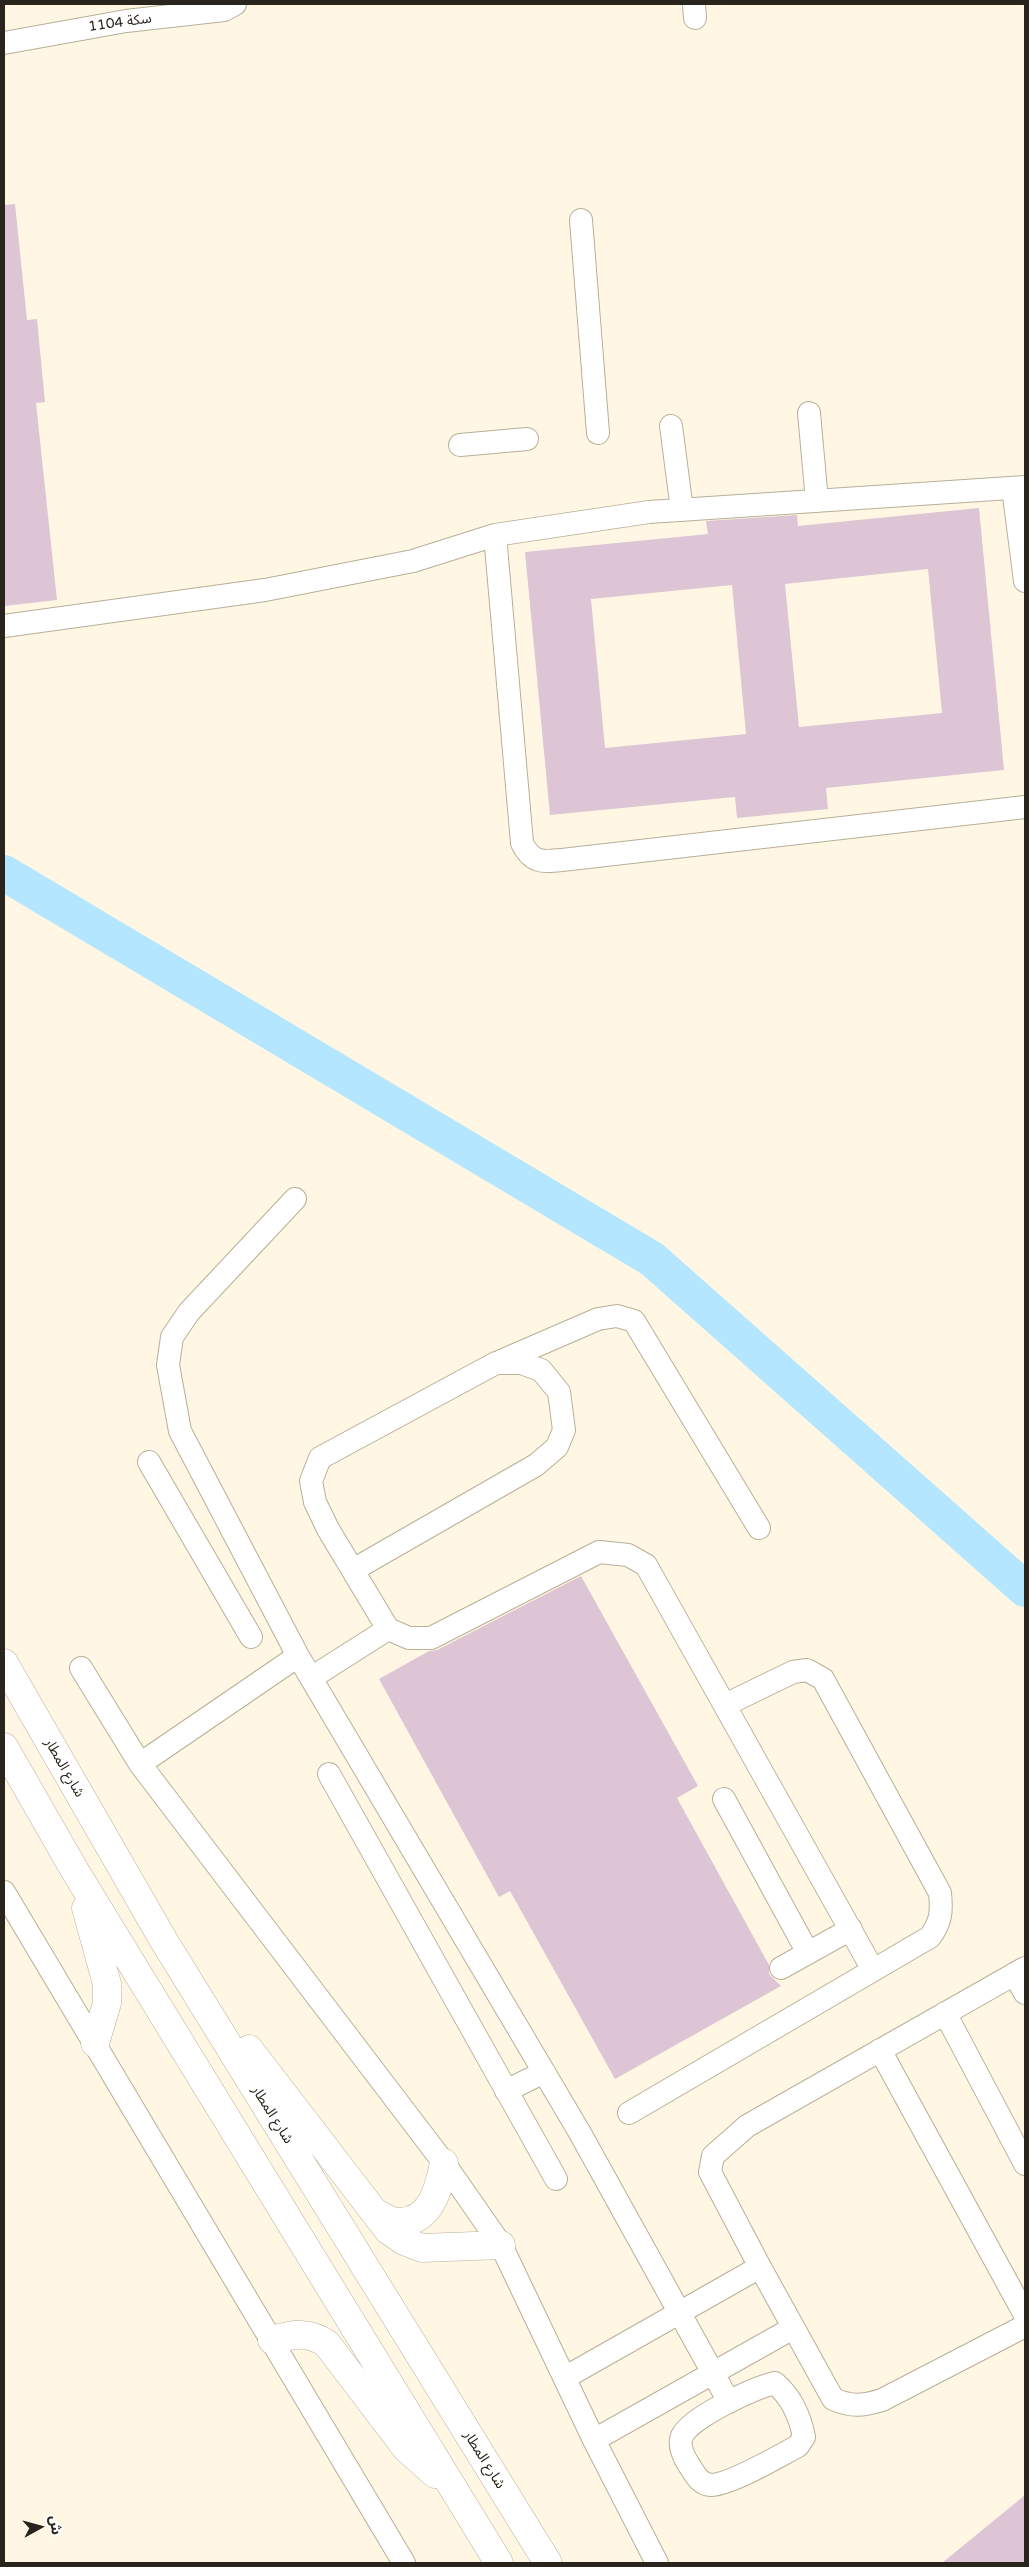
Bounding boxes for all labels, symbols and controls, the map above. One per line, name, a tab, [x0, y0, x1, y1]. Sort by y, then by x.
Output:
street label: سكة 1104	[87, 10, 153, 36]
street label: شارع المطار	[40, 1736, 88, 1800]
street label: شارع المطار	[248, 2083, 296, 2147]
street label: شارع المطار	[460, 2428, 508, 2492]
north arrow	[15, 2502, 65, 2552]
text: ش	[46, 2515, 65, 2536]

